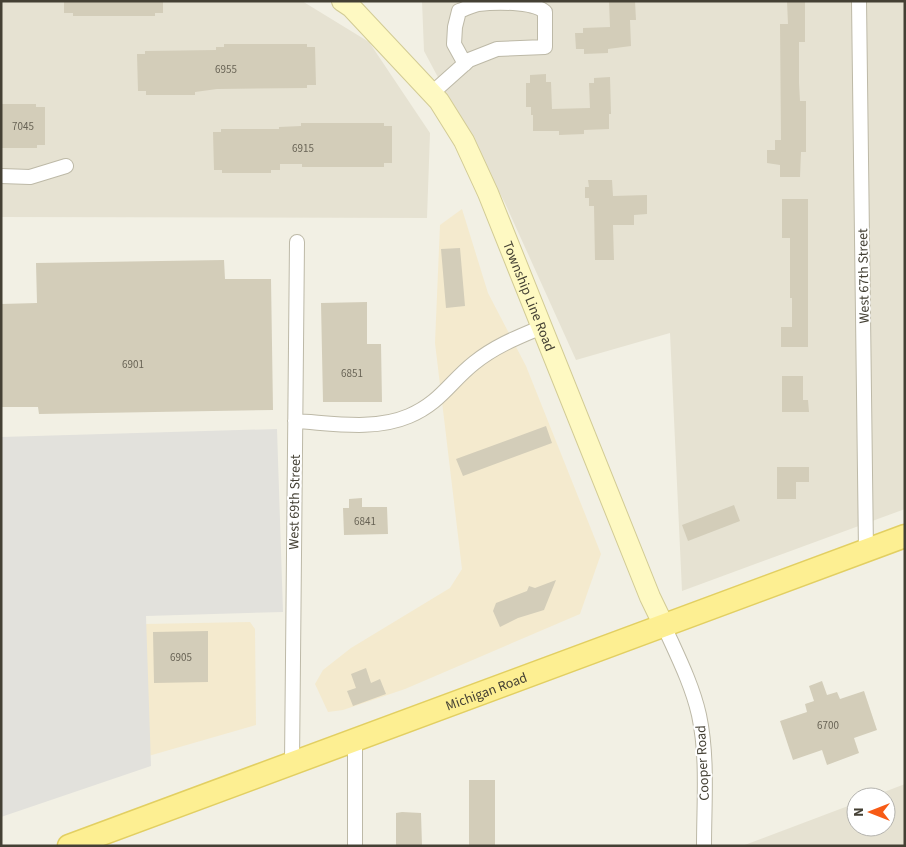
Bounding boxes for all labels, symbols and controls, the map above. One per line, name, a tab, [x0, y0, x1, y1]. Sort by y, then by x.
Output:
house number: 6955	[215, 62, 237, 77]
house number: 7045	[12, 119, 34, 134]
house number: 6915	[292, 141, 314, 156]
street label: West 67th Street	[853, 228, 875, 324]
street label: Township Line Road	[497, 238, 559, 354]
house number: 6901	[122, 357, 144, 372]
house number: 6851	[341, 366, 363, 381]
street label: West 69th Street	[284, 454, 306, 550]
house number: 6841	[354, 514, 376, 529]
house number: 6905	[170, 650, 192, 665]
street label: Michigan Road	[443, 668, 530, 716]
house number: 6700	[817, 718, 839, 733]
street label: Cooper Road	[691, 725, 715, 801]
north arrow	[846, 787, 896, 837]
text: N	[849, 807, 869, 817]

